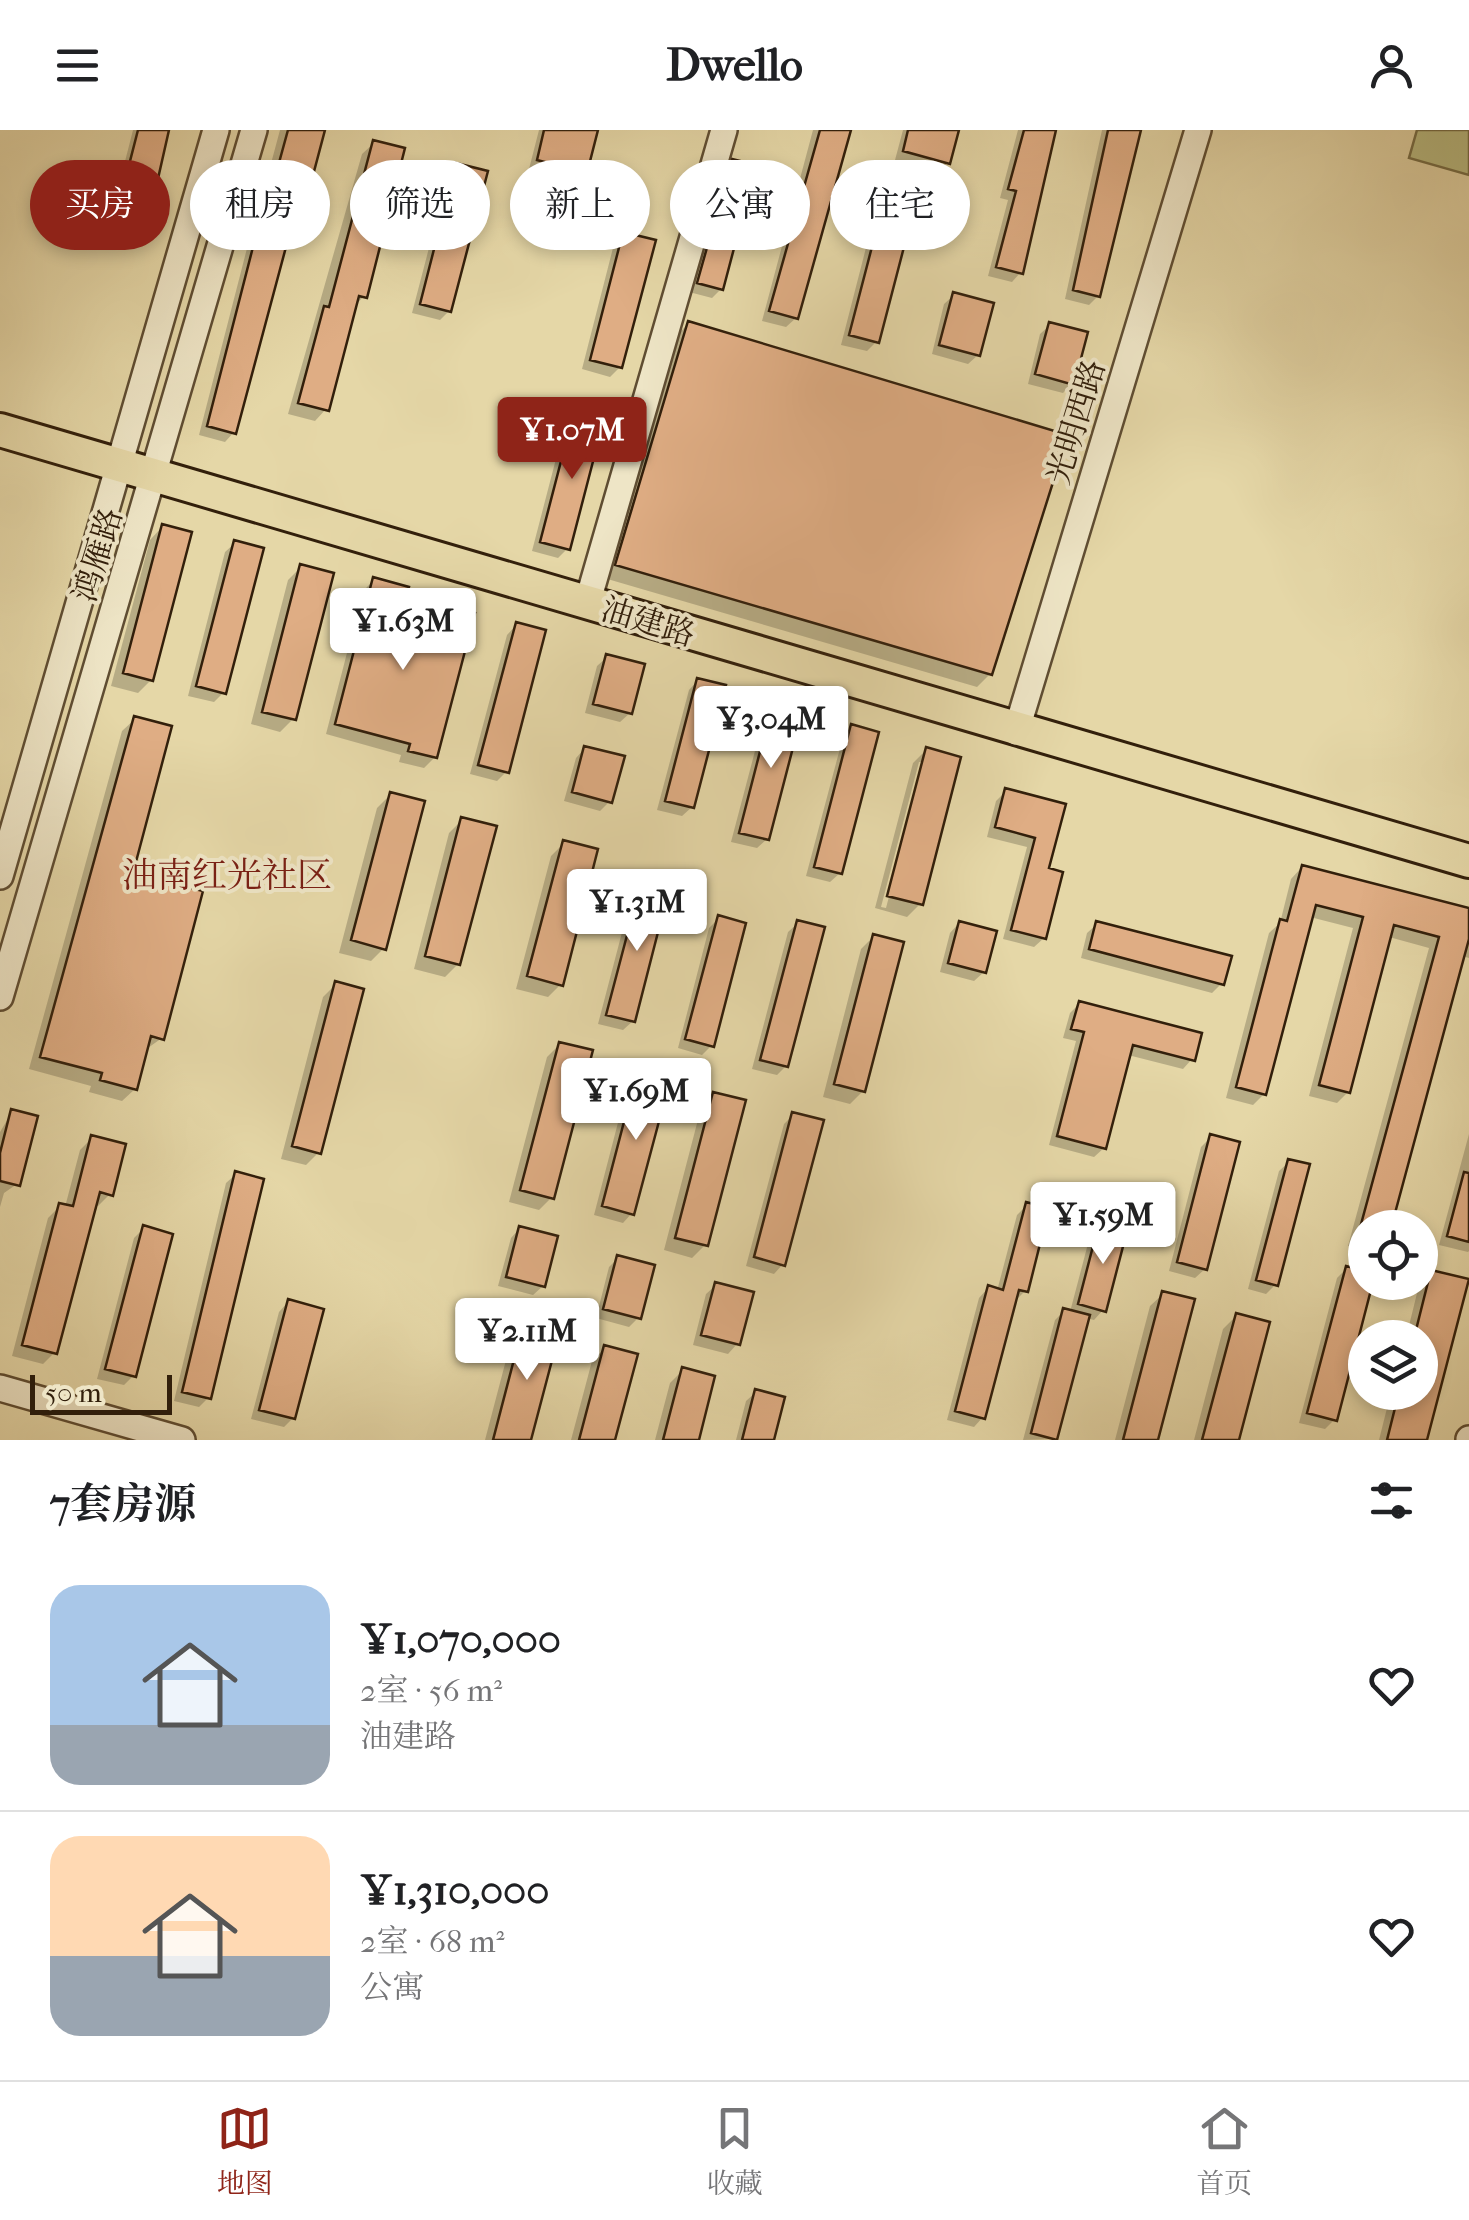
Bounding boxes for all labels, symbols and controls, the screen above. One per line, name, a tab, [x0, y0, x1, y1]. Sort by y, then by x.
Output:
icon: menu	[50, 38, 105, 93]
icon: person	[1364, 38, 1419, 93]
text: Dwello	[666, 39, 803, 92]
chip: 买房	[30, 160, 170, 250]
chip: 租房	[190, 160, 330, 250]
chip: 筛选	[350, 160, 490, 250]
chip: 新上	[510, 160, 650, 250]
chip: 公寓	[670, 160, 810, 250]
chip: 住宅	[830, 160, 970, 250]
street label: 光明西路	[1040, 355, 1112, 489]
pin: ¥1.07M	[491, 397, 653, 482]
text: ¥1.07M	[520, 411, 624, 448]
street label: 鸿雁路	[66, 504, 130, 606]
pin: ¥1.63M	[322, 588, 484, 673]
street label: 油建路	[597, 590, 699, 654]
text: ¥1.63M	[352, 602, 454, 639]
pin: ¥3.04M	[690, 686, 852, 771]
text: ¥3.04M	[716, 700, 826, 737]
district label: 油南红光社区	[122, 855, 332, 896]
pin: ¥1.31M	[556, 869, 718, 954]
text: ¥1.31M	[589, 883, 685, 920]
pin: ¥1.69M	[555, 1058, 717, 1143]
text: ¥1.69M	[583, 1072, 689, 1109]
pin: ¥1.59M	[1022, 1182, 1184, 1267]
text: ¥1.59M	[1052, 1196, 1154, 1233]
map controls	[1348, 1210, 1438, 1410]
button: locate	[1348, 1210, 1438, 1300]
pin: ¥2.11M	[446, 1298, 608, 1383]
text: ¥2.11M	[477, 1312, 577, 1349]
button: layers	[1348, 1320, 1438, 1410]
scale bar	[30, 1370, 172, 1414]
text: 50 m	[45, 1376, 102, 1409]
icon: filters	[1364, 1473, 1419, 1528]
text: 7套房源	[50, 1480, 196, 1529]
text: ¥1,070,000	[360, 1615, 561, 1664]
icon: home	[130, 1625, 250, 1745]
icon: heart	[1364, 1658, 1419, 1713]
text: 2室 · 56 m²	[360, 1672, 502, 1709]
text: 油建路	[360, 1718, 456, 1755]
text: ¥1,310,000	[360, 1866, 549, 1915]
icon: home	[130, 1876, 250, 1996]
icon: heart	[1364, 1909, 1419, 1964]
text: 2室 · 68 m²	[360, 1923, 505, 1960]
text: 公寓	[360, 1969, 424, 2006]
tab: 地图	[217, 2101, 273, 2201]
tab: 收藏	[706, 2101, 762, 2201]
tab: 首页	[1196, 2101, 1252, 2201]

